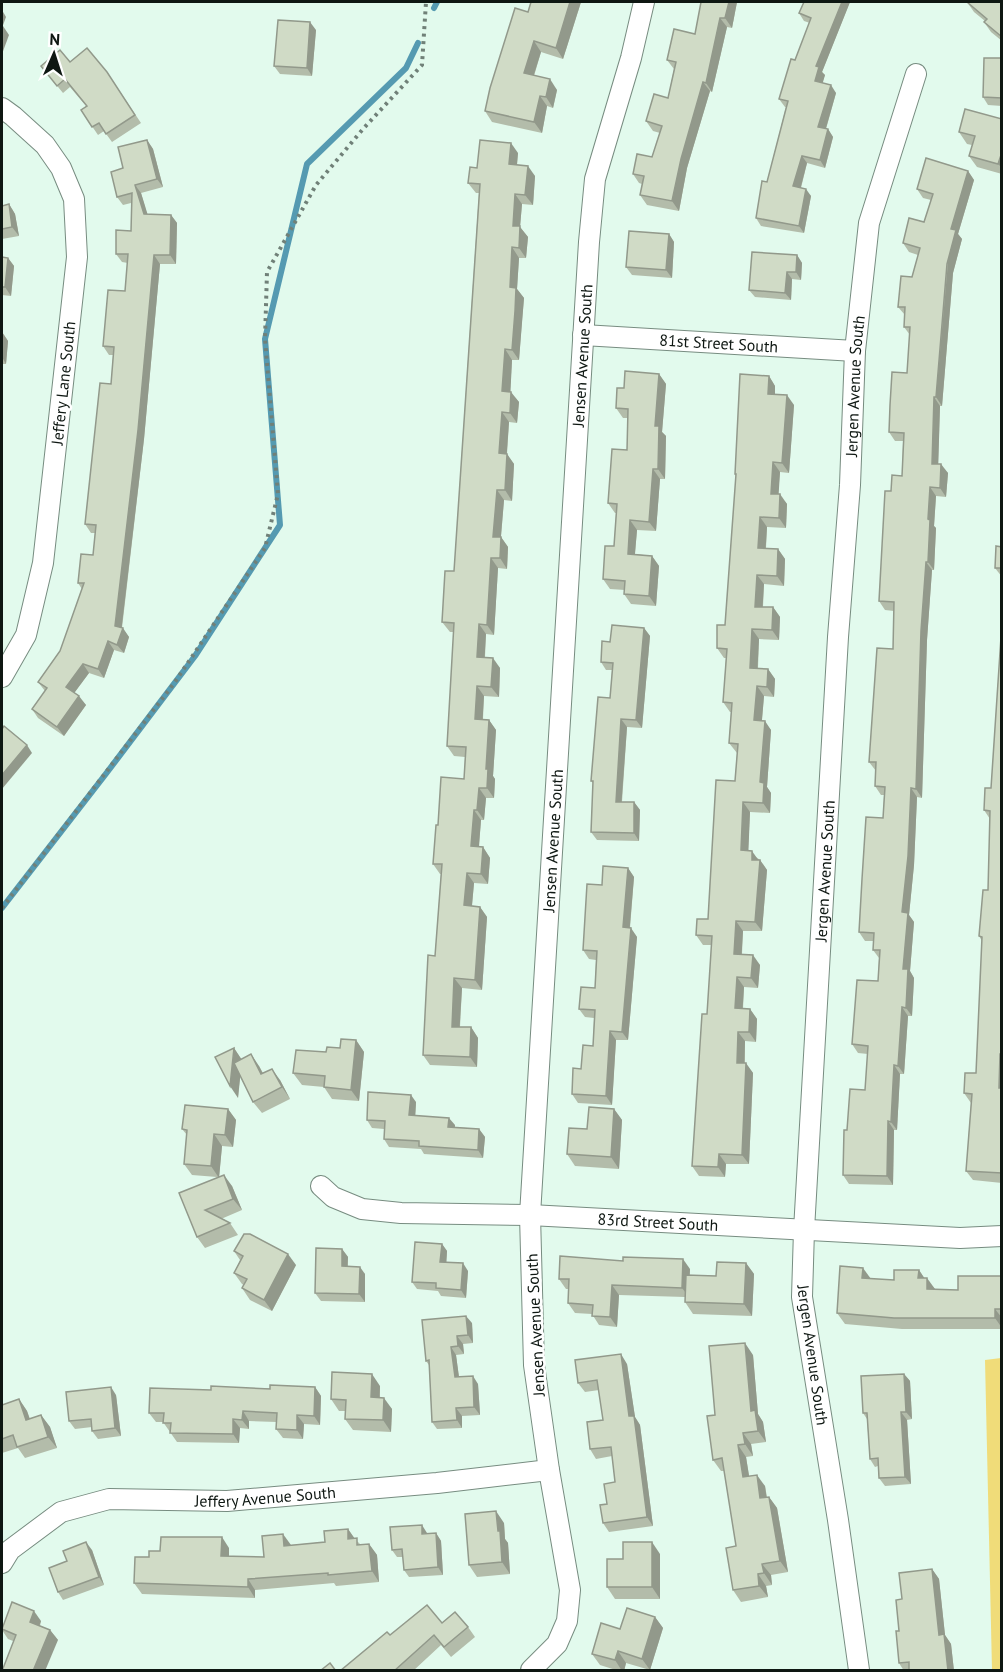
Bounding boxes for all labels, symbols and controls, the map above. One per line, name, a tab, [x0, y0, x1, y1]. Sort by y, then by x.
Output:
north arrow	[24, 24, 84, 84]
text: N	[49, 29, 61, 49]
street label: Jensen Avenue South	[568, 283, 596, 429]
street label: Jergen Avenue South	[841, 314, 869, 458]
street label: Jeffery Lane South	[46, 320, 79, 447]
street label: 81st Street South	[659, 330, 779, 356]
street label: Jensen Avenue South	[538, 769, 567, 914]
street label: Jergen Avenue South	[810, 800, 839, 943]
street label: 83rd Street South	[597, 1209, 719, 1235]
street label: Jensen Avenue South	[521, 1253, 549, 1398]
street label: Jergen Avenue South	[793, 1283, 833, 1426]
street label: Jeffery Avenue South	[194, 1482, 337, 1511]

